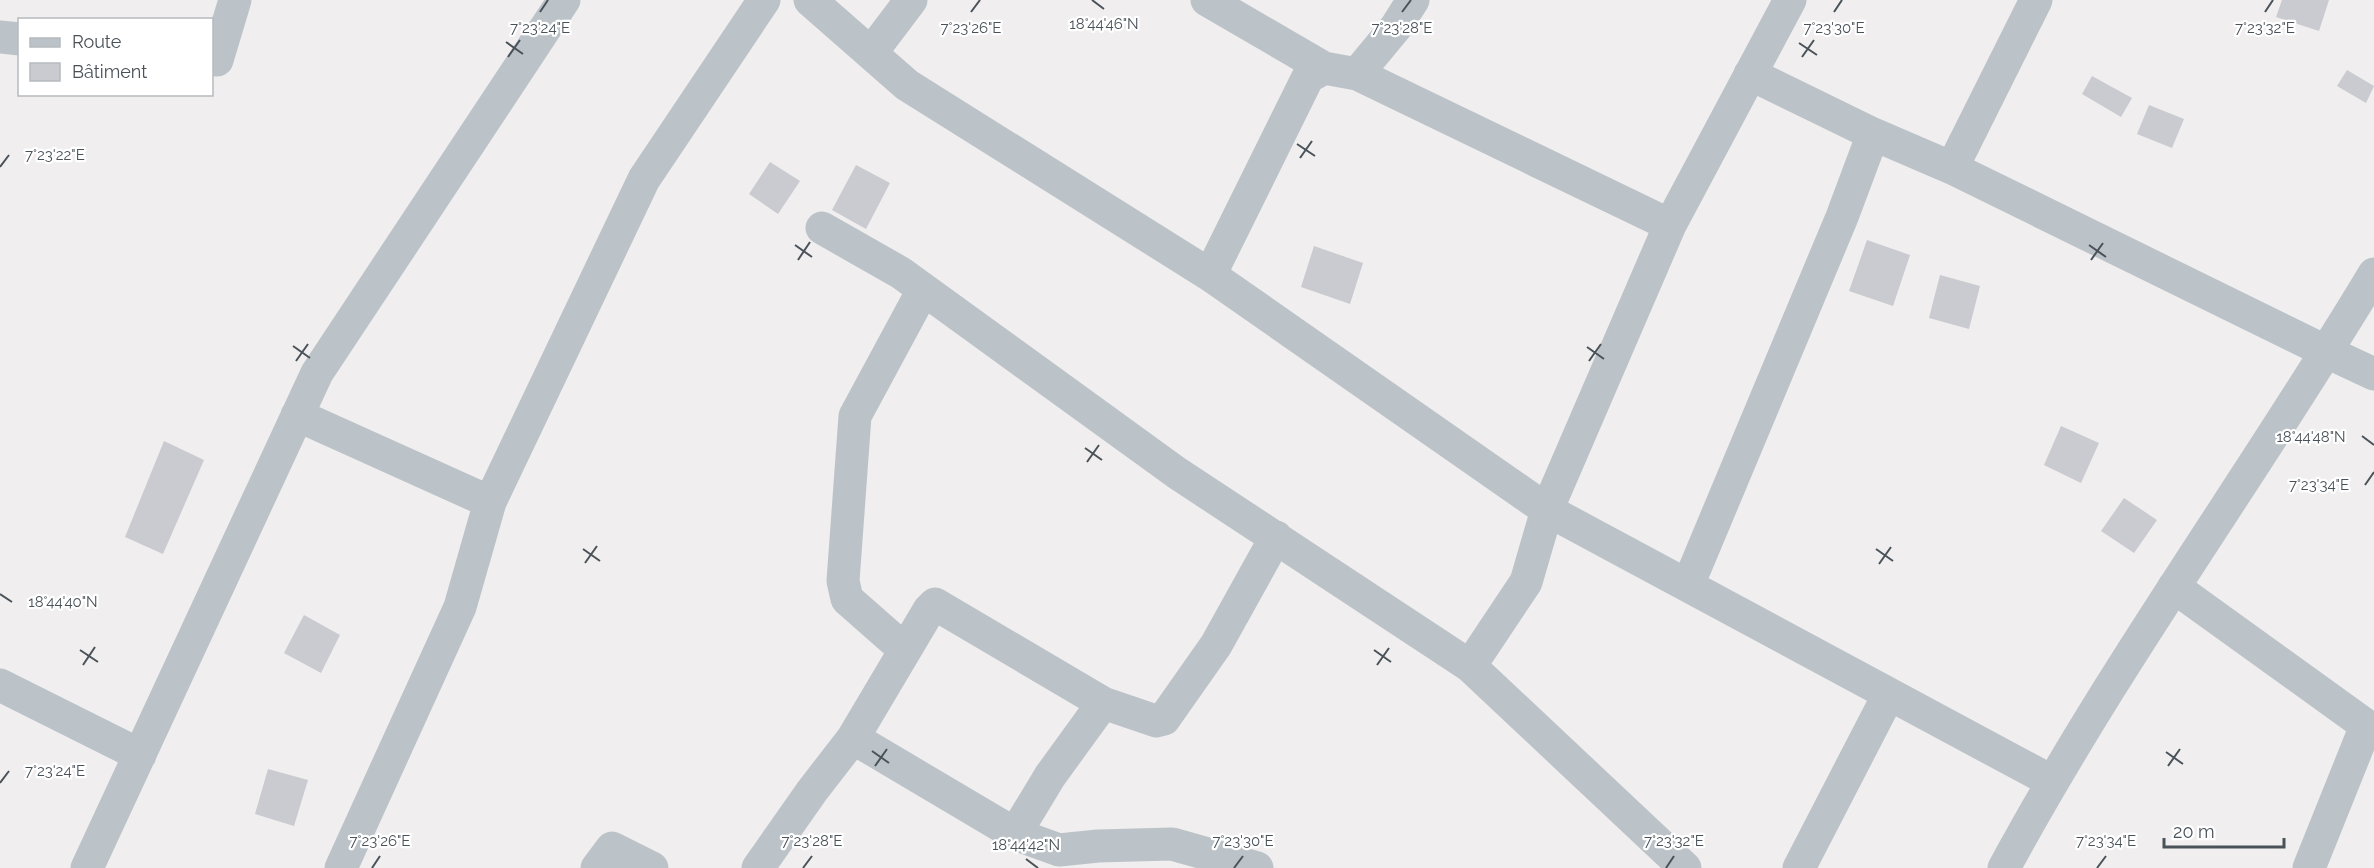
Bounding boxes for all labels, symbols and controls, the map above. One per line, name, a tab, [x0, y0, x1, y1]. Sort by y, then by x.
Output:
text: 18°44'46"N	[1069, 15, 1139, 33]
legend	[18, 18, 213, 96]
text: 7°23'24"E	[510, 19, 570, 37]
text: 7°23'26"E	[940, 19, 1002, 37]
text: 7°23'28"E	[1372, 19, 1432, 37]
text: 7°23'30"E	[1803, 19, 1865, 37]
text: 7°23'32"E	[2235, 19, 2295, 37]
text: Route	[72, 31, 122, 52]
text: Bâtiment	[72, 61, 147, 82]
text: 7°23'22"E	[25, 146, 85, 164]
text: 18°44'48"N	[2276, 428, 2346, 446]
text: 7°23'34"E	[2289, 476, 2349, 494]
text: 18°44'40"N	[28, 593, 98, 611]
text: 7°23'24"E	[25, 762, 85, 780]
scale bar	[2164, 811, 2284, 849]
text: 20 m	[2173, 821, 2215, 842]
text: 7°23'26"E	[349, 832, 411, 850]
text: 7°23'28"E	[782, 832, 842, 850]
text: 7°23'30"E	[1212, 832, 1274, 850]
text: 7°23'32"E	[1644, 832, 1704, 850]
text: 7°23'34"E	[2076, 832, 2136, 850]
text: 18°44'42"N	[992, 836, 1060, 854]

